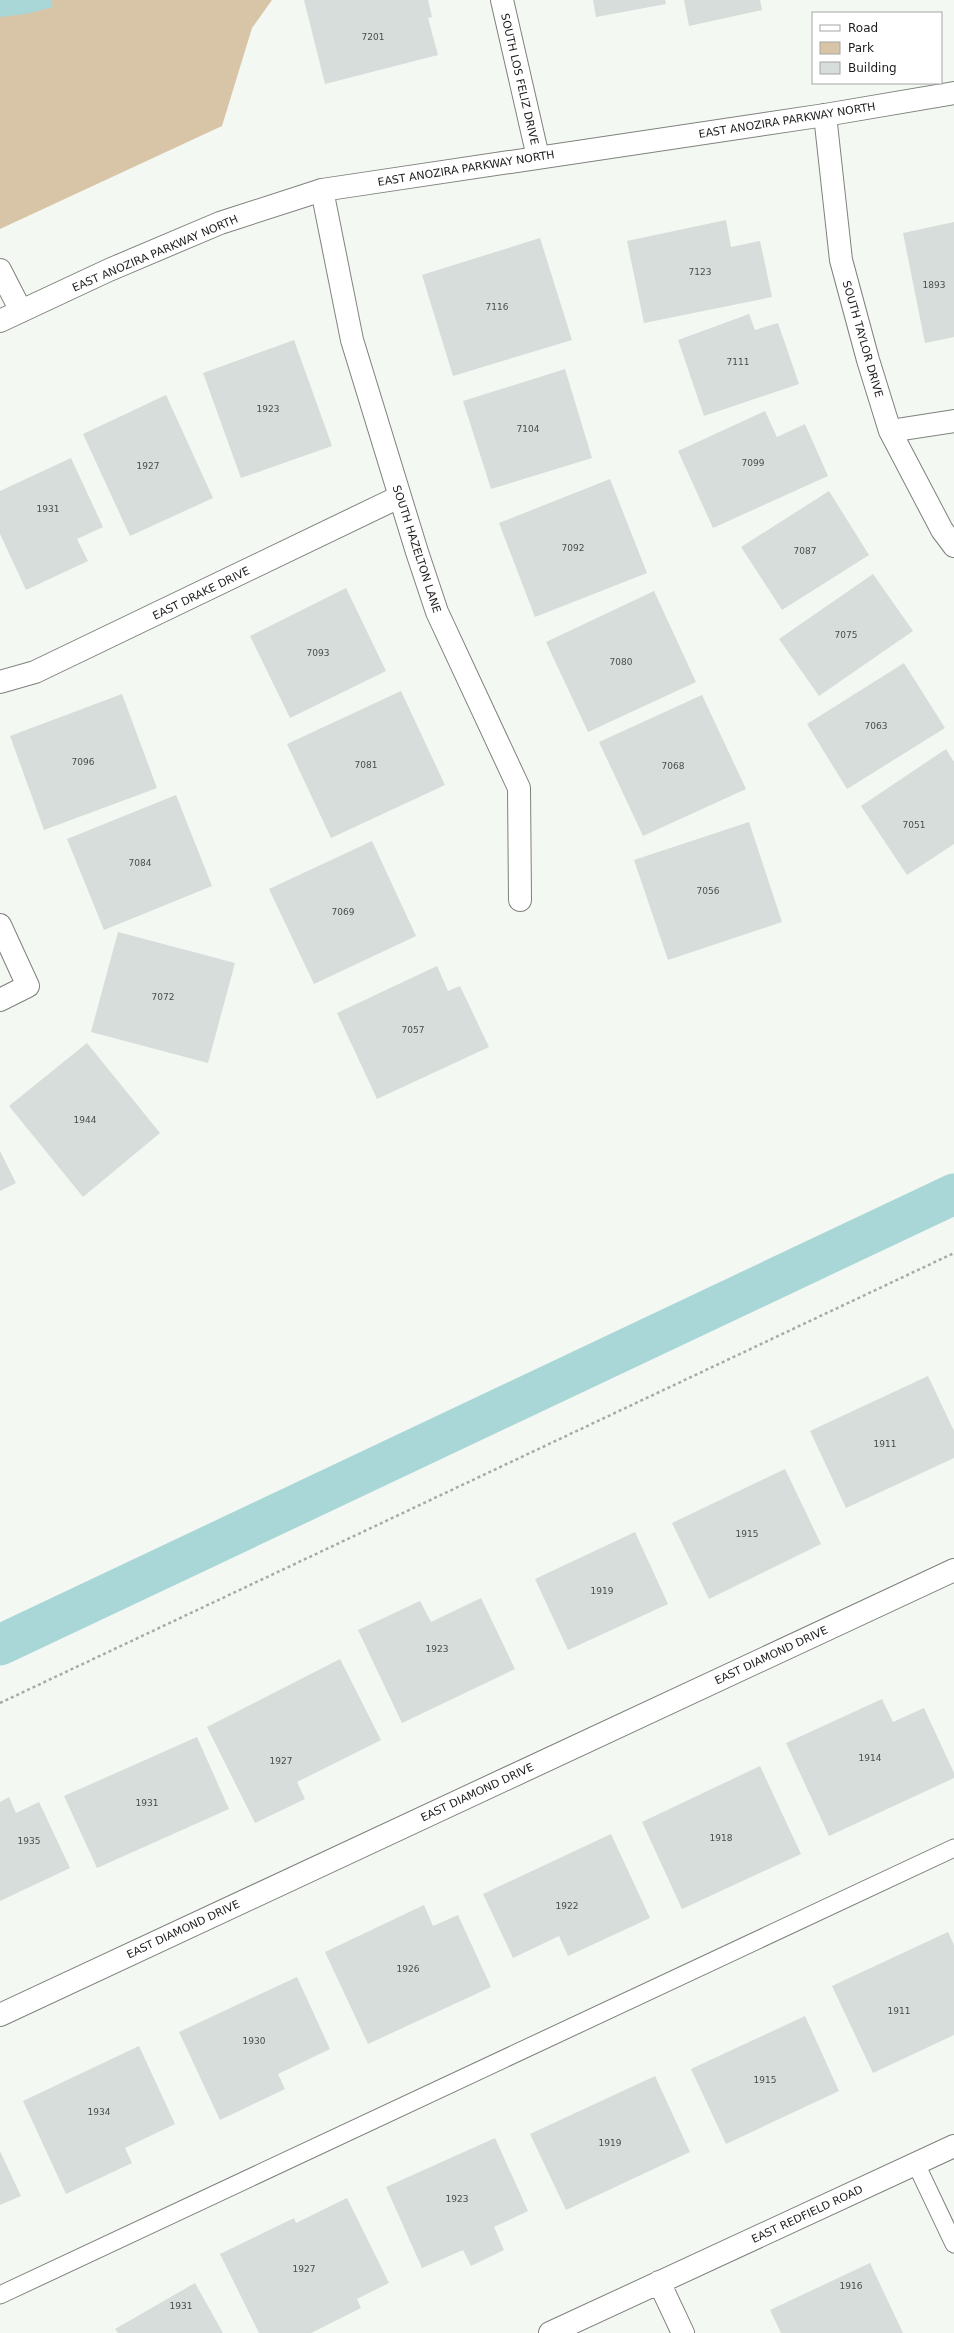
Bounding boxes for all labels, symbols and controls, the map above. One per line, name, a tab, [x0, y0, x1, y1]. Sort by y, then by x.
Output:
street label: SOUTH LOS FELIZ DRIVE	[498, 12, 541, 146]
legend	[812, 12, 942, 84]
text: Road	[848, 21, 878, 35]
house number: 7201	[362, 32, 384, 42]
text: Park	[848, 41, 874, 55]
text: Building	[848, 61, 897, 75]
street label: EAST ANOZIRA PARKWAY NORTH	[698, 100, 876, 141]
street label: EAST ANOZIRA PARKWAY NORTH	[377, 148, 555, 189]
street label: EAST ANOZIRA PARKWAY NORTH	[70, 213, 240, 294]
house number: 7123	[689, 267, 711, 277]
street label: SOUTH TAYLOR DRIVE	[840, 279, 885, 399]
house number: 1893	[923, 280, 945, 290]
house number: 7116	[486, 302, 509, 312]
house number: 7111	[727, 357, 749, 367]
house number: 1923	[257, 404, 279, 414]
house number: 7104	[517, 424, 540, 434]
house number: 7099	[742, 458, 765, 468]
house number: 1927	[137, 461, 159, 471]
street label: SOUTH HAZELTON LANE	[390, 484, 443, 615]
house number: 1931	[37, 504, 59, 514]
house number: 7092	[562, 543, 584, 553]
house number: 7087	[794, 546, 816, 556]
street label: EAST DRAKE DRIVE	[151, 564, 252, 623]
house number: 7075	[835, 630, 857, 640]
house number: 7093	[307, 648, 329, 658]
house number: 7080	[610, 657, 633, 667]
house number: 7063	[865, 721, 887, 731]
house number: 7096	[72, 757, 95, 767]
house number: 7081	[355, 760, 377, 770]
house number: 7068	[662, 761, 685, 771]
house number: 7051	[903, 820, 925, 830]
house number: 7084	[129, 858, 152, 868]
house number: 7056	[697, 886, 720, 896]
house number: 7069	[332, 907, 355, 917]
house number: 7072	[152, 992, 174, 1002]
house number: 7057	[402, 1025, 424, 1035]
house number: 1944	[74, 1115, 97, 1125]
house number: 1911	[874, 1439, 896, 1449]
house number: 1915	[736, 1529, 758, 1539]
house number: 1919	[591, 1586, 614, 1596]
street label: EAST DIAMOND DRIVE	[713, 1624, 830, 1687]
house number: 1923	[426, 1644, 448, 1654]
house number: 1914	[859, 1753, 882, 1763]
house number: 1927	[270, 1756, 292, 1766]
street label: EAST DIAMOND DRIVE	[419, 1761, 536, 1824]
house number: 1931	[136, 1798, 158, 1808]
house number: 1918	[710, 1833, 733, 1843]
house number: 1935	[18, 1836, 40, 1846]
street label: EAST DIAMOND DRIVE	[125, 1898, 242, 1961]
house number: 1922	[556, 1901, 578, 1911]
house number: 1926	[397, 1964, 420, 1974]
house number: 1911	[888, 2006, 910, 2016]
house number: 1930	[243, 2036, 266, 2046]
house number: 1915	[754, 2075, 776, 2085]
house number: 1934	[88, 2107, 111, 2117]
house number: 1919	[599, 2138, 622, 2148]
street label: EAST REDFIELD ROAD	[749, 2183, 865, 2246]
house number: 1923	[446, 2194, 468, 2204]
house number: 1927	[293, 2264, 315, 2274]
house number: 1916	[840, 2281, 863, 2291]
house number: 1931	[170, 2301, 192, 2311]

